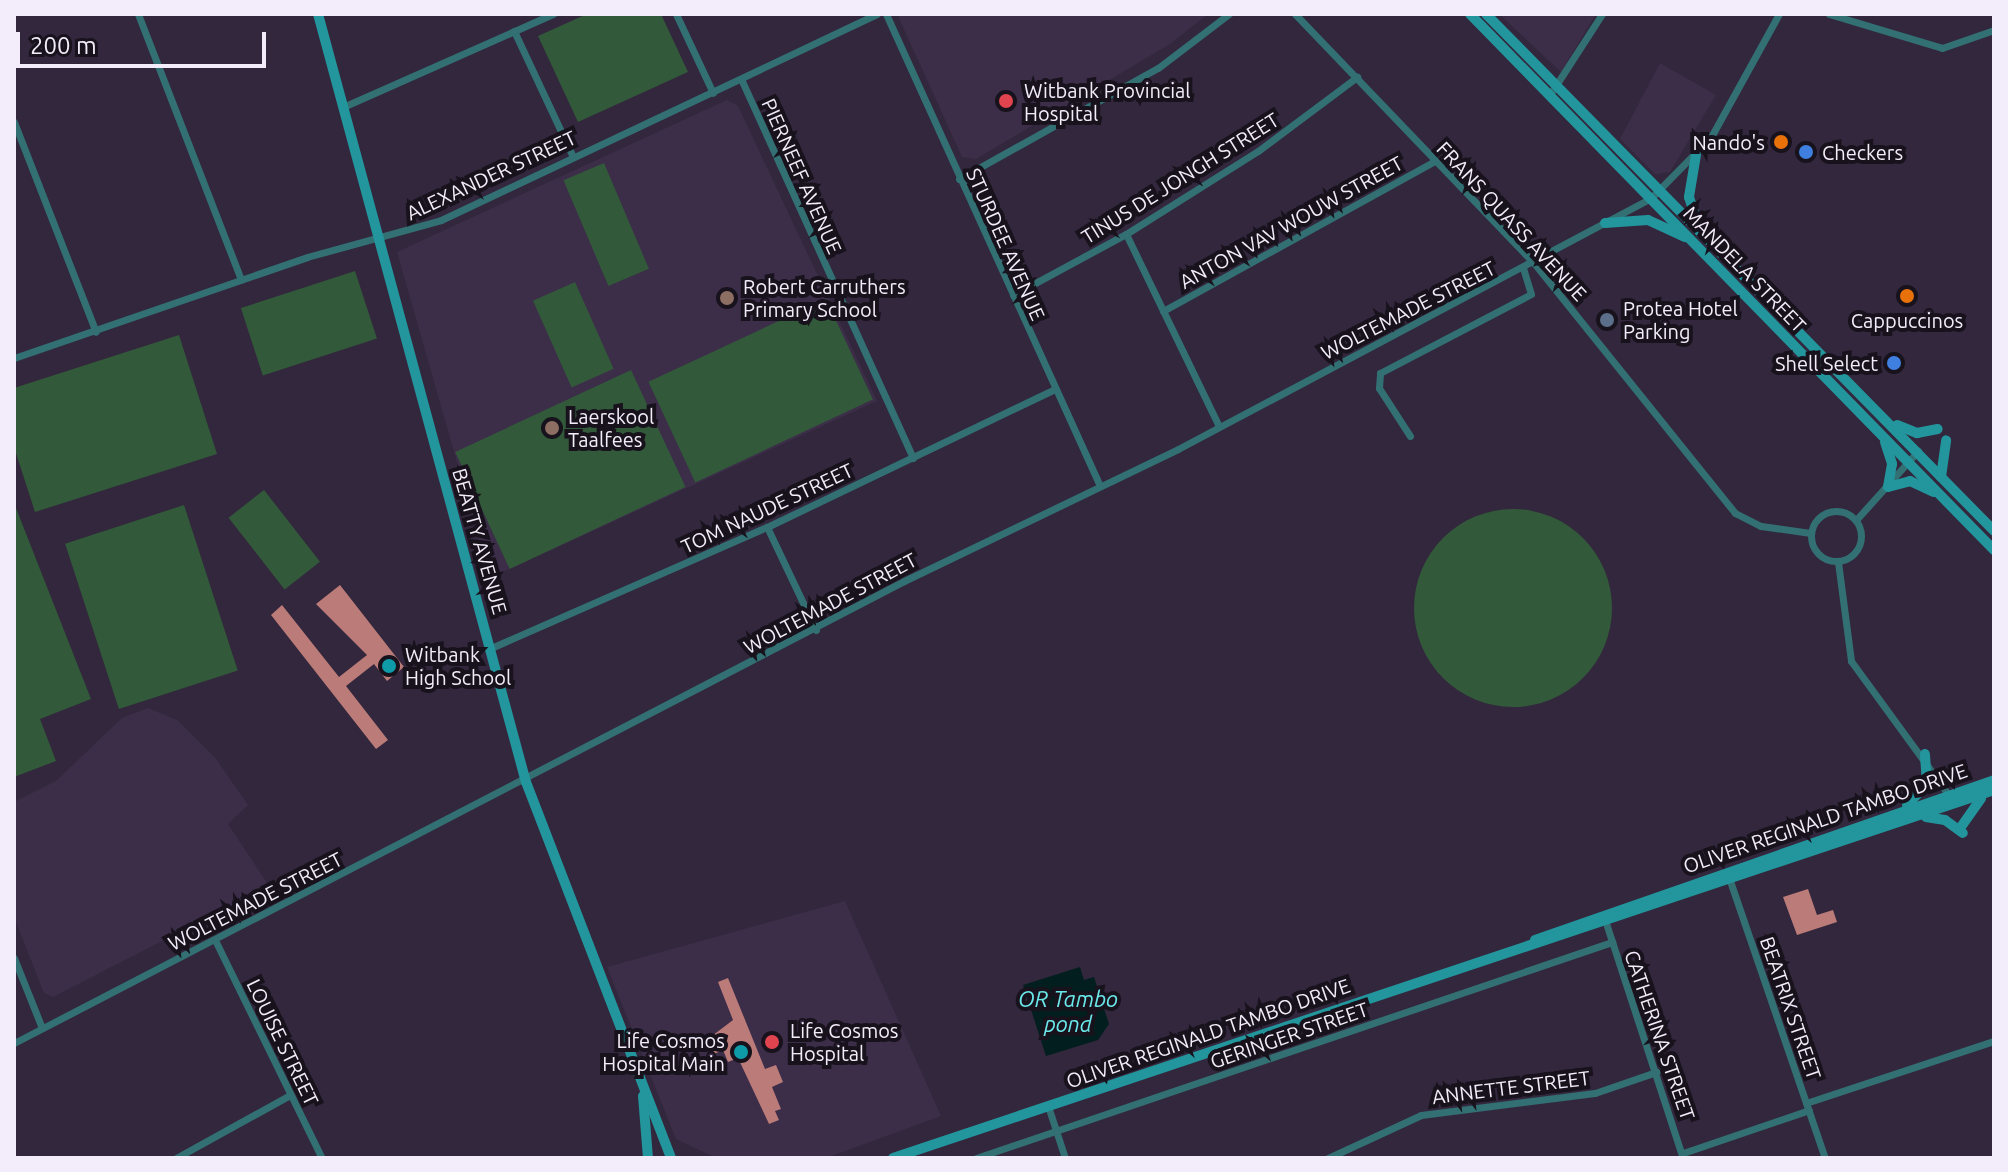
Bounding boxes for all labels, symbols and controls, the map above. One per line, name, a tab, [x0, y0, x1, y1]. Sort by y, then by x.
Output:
scale bar	[20, 16, 270, 66]
text: 200 m	[30, 32, 97, 59]
place label: Witbank Provincial Hospital	[1024, 78, 1191, 125]
marker: Witbank Provincial Hospital	[995, 90, 1017, 112]
street label: PIERNEEF AVENUE	[757, 95, 847, 257]
street label: TINUS DE JONGH STREET	[1077, 107, 1283, 249]
street label: ALEXANDER STREET	[402, 125, 580, 225]
place label: Nando's	[1693, 130, 1765, 154]
marker: Nando's	[1772, 133, 1790, 151]
street label: FRANS QUASS AVENUE	[1432, 136, 1592, 306]
place label: Checkers	[1822, 140, 1903, 164]
marker: Checkers	[1797, 143, 1815, 161]
street label: ANTON VAV WOUW STREET	[1175, 151, 1407, 293]
street label: STURDEE AVENUE	[962, 164, 1050, 324]
street label: MANDELA STREET	[1679, 201, 1811, 337]
street label: WOLTEMADE STREET	[1317, 256, 1499, 364]
place label: Robert Carruthers Primary School	[743, 274, 906, 321]
marker: Cappuccinos	[1898, 287, 1916, 305]
marker: Robert Carruthers Primary School	[718, 289, 736, 307]
place label: Protea Hotel Parking	[1623, 296, 1738, 343]
place label: Cappuccinos	[1851, 308, 1963, 332]
marker: Protea Hotel Parking	[1598, 311, 1616, 329]
place label: Shell Select	[1775, 351, 1878, 375]
marker: Shell Select	[1885, 354, 1903, 372]
place label: Laerskool Taalfees	[568, 404, 654, 451]
marker: Laerskool Taalfees	[543, 419, 561, 437]
street label: TOM NAUDE STREET	[677, 458, 857, 558]
street label: BEATTY AVENUE	[448, 465, 512, 617]
street label: WOLTEMADE STREET	[739, 547, 921, 659]
place label: Witbank High School	[405, 642, 511, 689]
marker: Witbank High School	[380, 657, 398, 675]
street label: OLIVER REGINALD TAMBO DRIVE	[1680, 758, 1970, 878]
street label: WOLTEMADE STREET	[164, 847, 346, 955]
street label: BEATRIX STREET	[1755, 933, 1827, 1083]
street label: CATHERINA STREET	[1620, 947, 1700, 1123]
street label: OLIVER REGINALD TAMBO DRIVE	[1063, 973, 1353, 1093]
street label: LOUISE STREET	[242, 975, 324, 1109]
water label: OR Tambo pond	[1018, 985, 1118, 1036]
street label: GERINGER STREET	[1207, 997, 1371, 1073]
place label: Life Cosmos Hospital	[790, 1018, 899, 1065]
place label: Life Cosmos Hospital Main	[602, 1028, 725, 1075]
marker: Life Cosmos Hospital	[761, 1031, 783, 1053]
marker: Life Cosmos Hospital Main	[732, 1043, 750, 1061]
street label: ANNETTE STREET	[1431, 1065, 1591, 1109]

